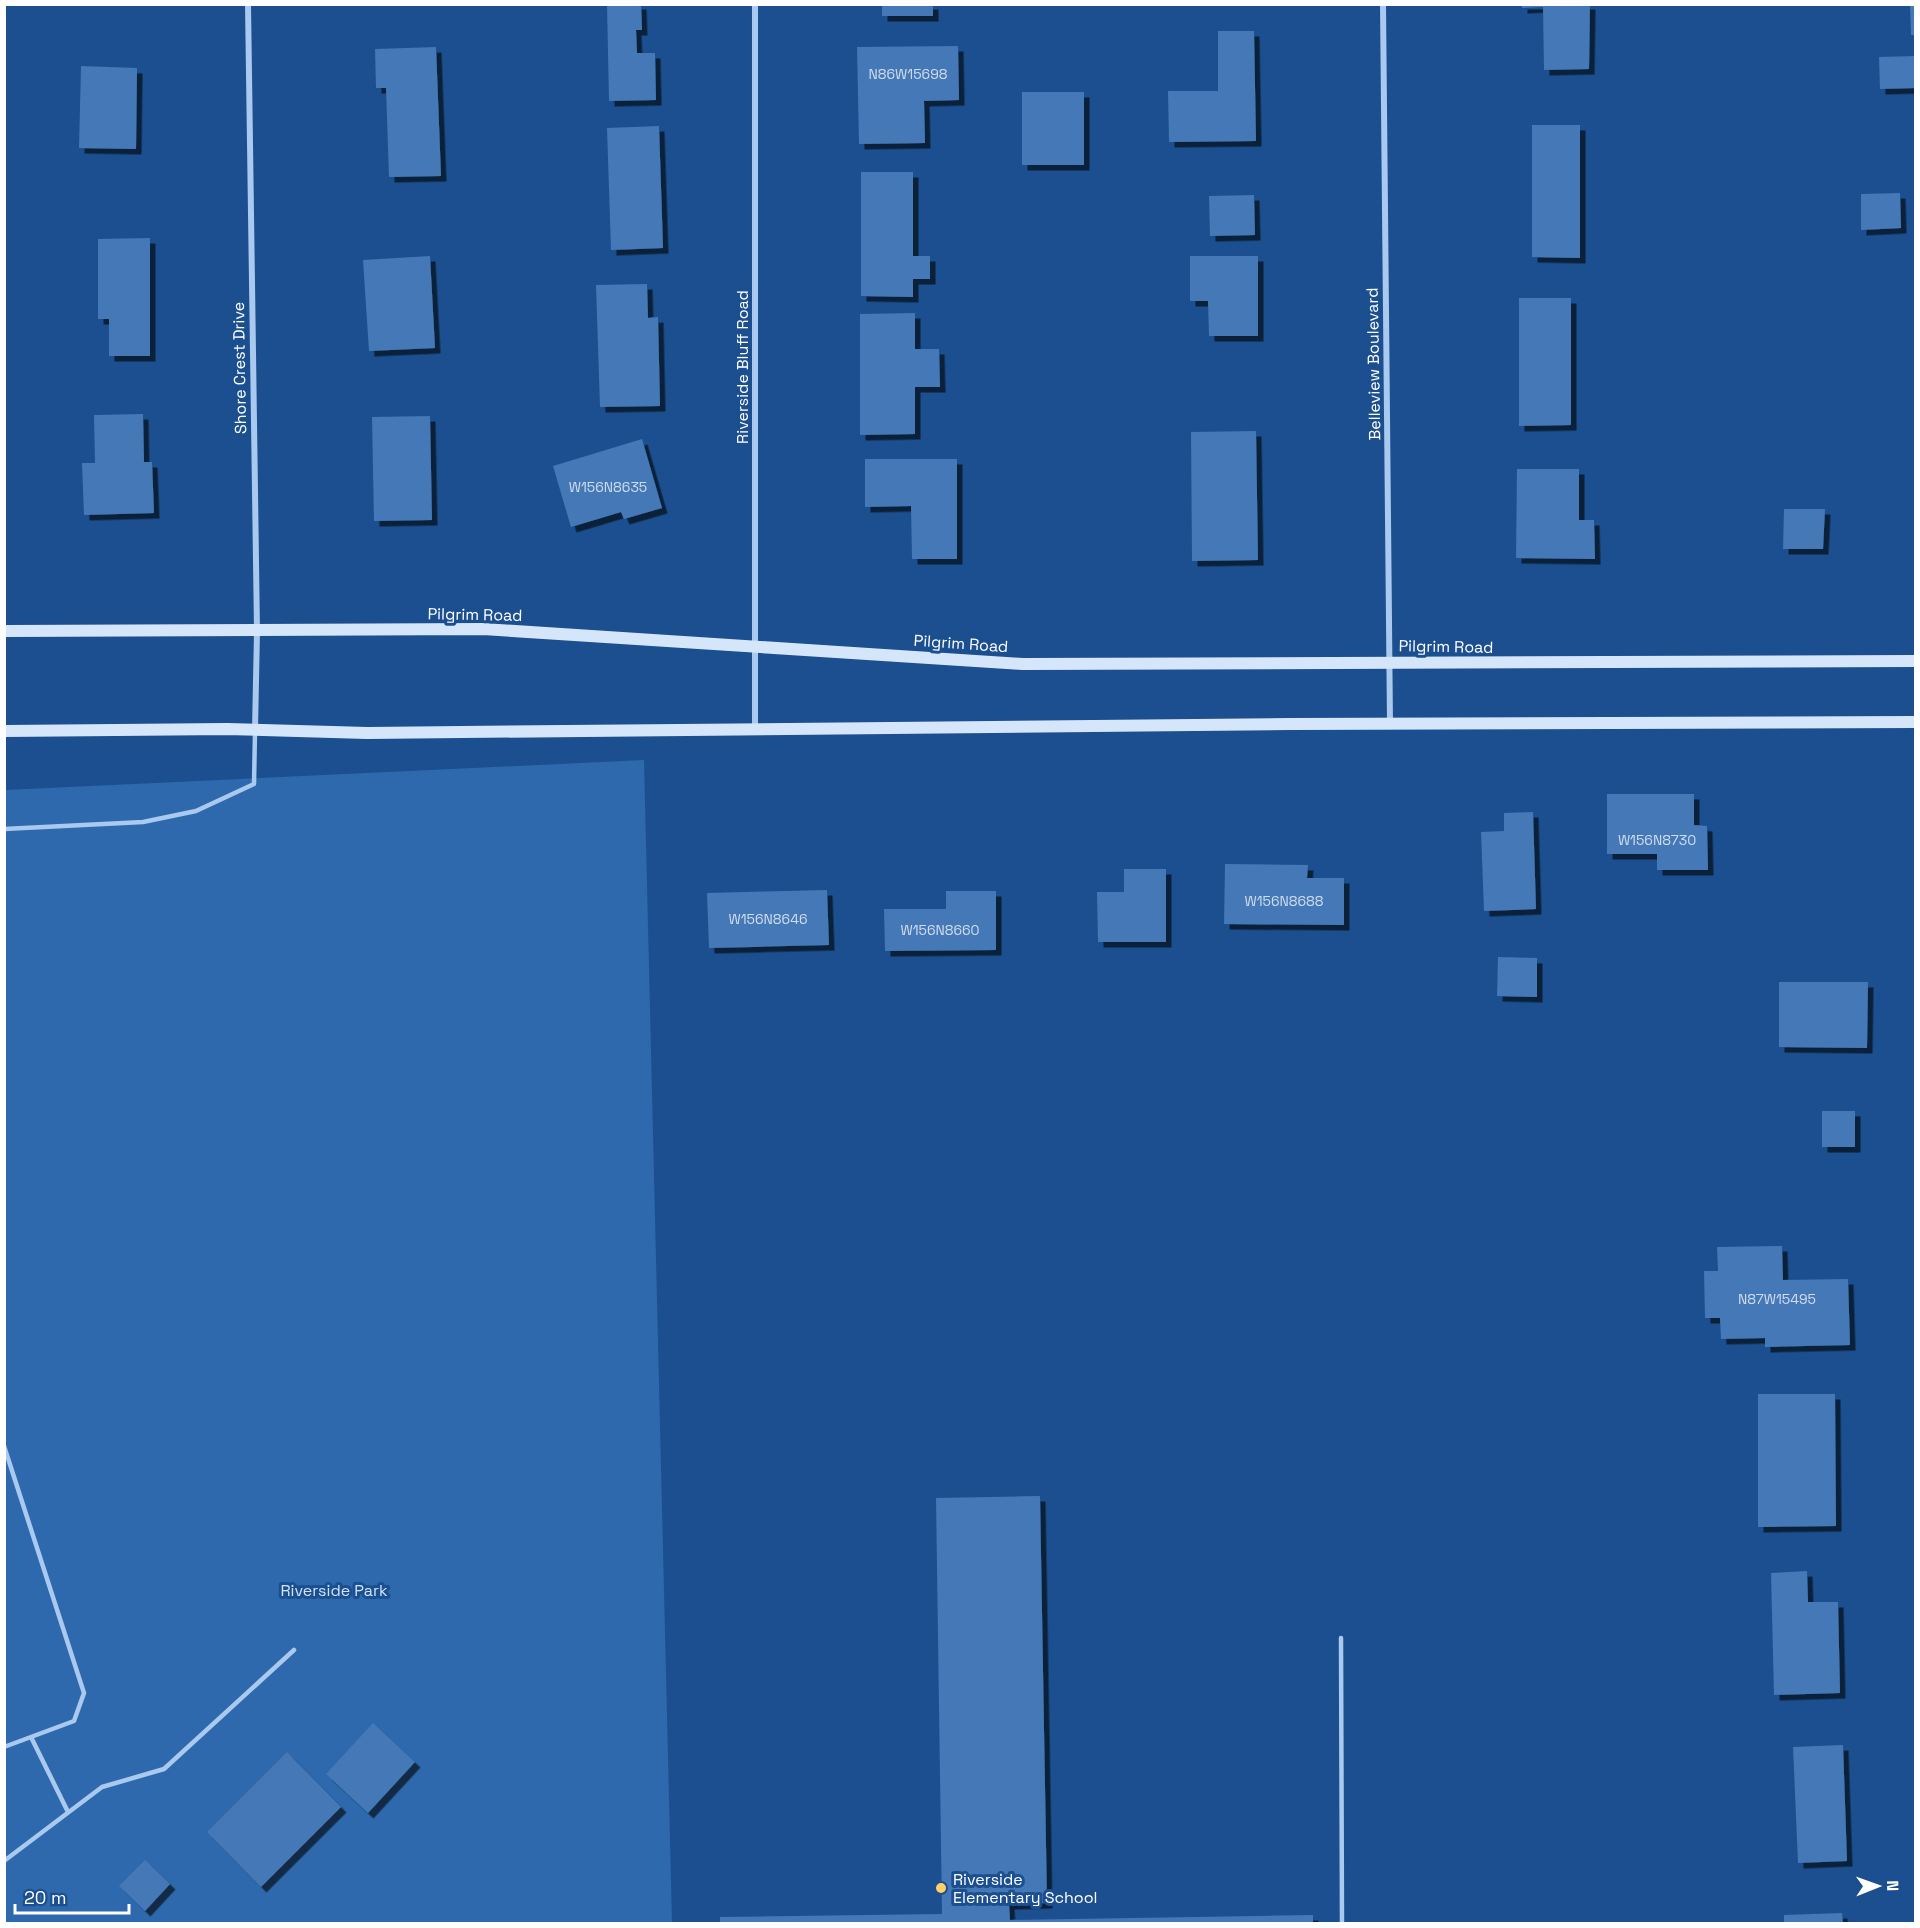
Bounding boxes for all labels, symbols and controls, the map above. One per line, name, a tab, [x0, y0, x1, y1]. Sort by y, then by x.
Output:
house number: N86W15698	[869, 65, 948, 83]
street label: Belleview Boulevard	[1362, 287, 1385, 441]
street label: Riverside Bluff Road	[732, 290, 753, 444]
street label: Shore Crest Drive	[228, 302, 251, 434]
house number: W156N8635	[569, 478, 647, 496]
street label: Pilgrim Road	[427, 603, 523, 626]
street label: Pilgrim Road	[913, 630, 1009, 657]
street label: Pilgrim Road	[1398, 635, 1494, 658]
house number: W156N8730	[1618, 831, 1696, 849]
house number: W156N8688	[1244, 892, 1324, 910]
house number: W156N8646	[729, 910, 807, 928]
house number: W156N8660	[900, 921, 980, 939]
house number: N87W15495	[1738, 1290, 1816, 1308]
park label: Riverside Park	[280, 1580, 388, 1601]
north arrow	[1848, 1856, 1908, 1916]
place label: Riverside Elementary School	[953, 1869, 1098, 1908]
scale bar	[15, 1877, 129, 1915]
text: N	[1882, 1880, 1903, 1891]
marker: Riverside Elementary School	[934, 1881, 948, 1895]
text: 20 m	[24, 1886, 67, 1909]

